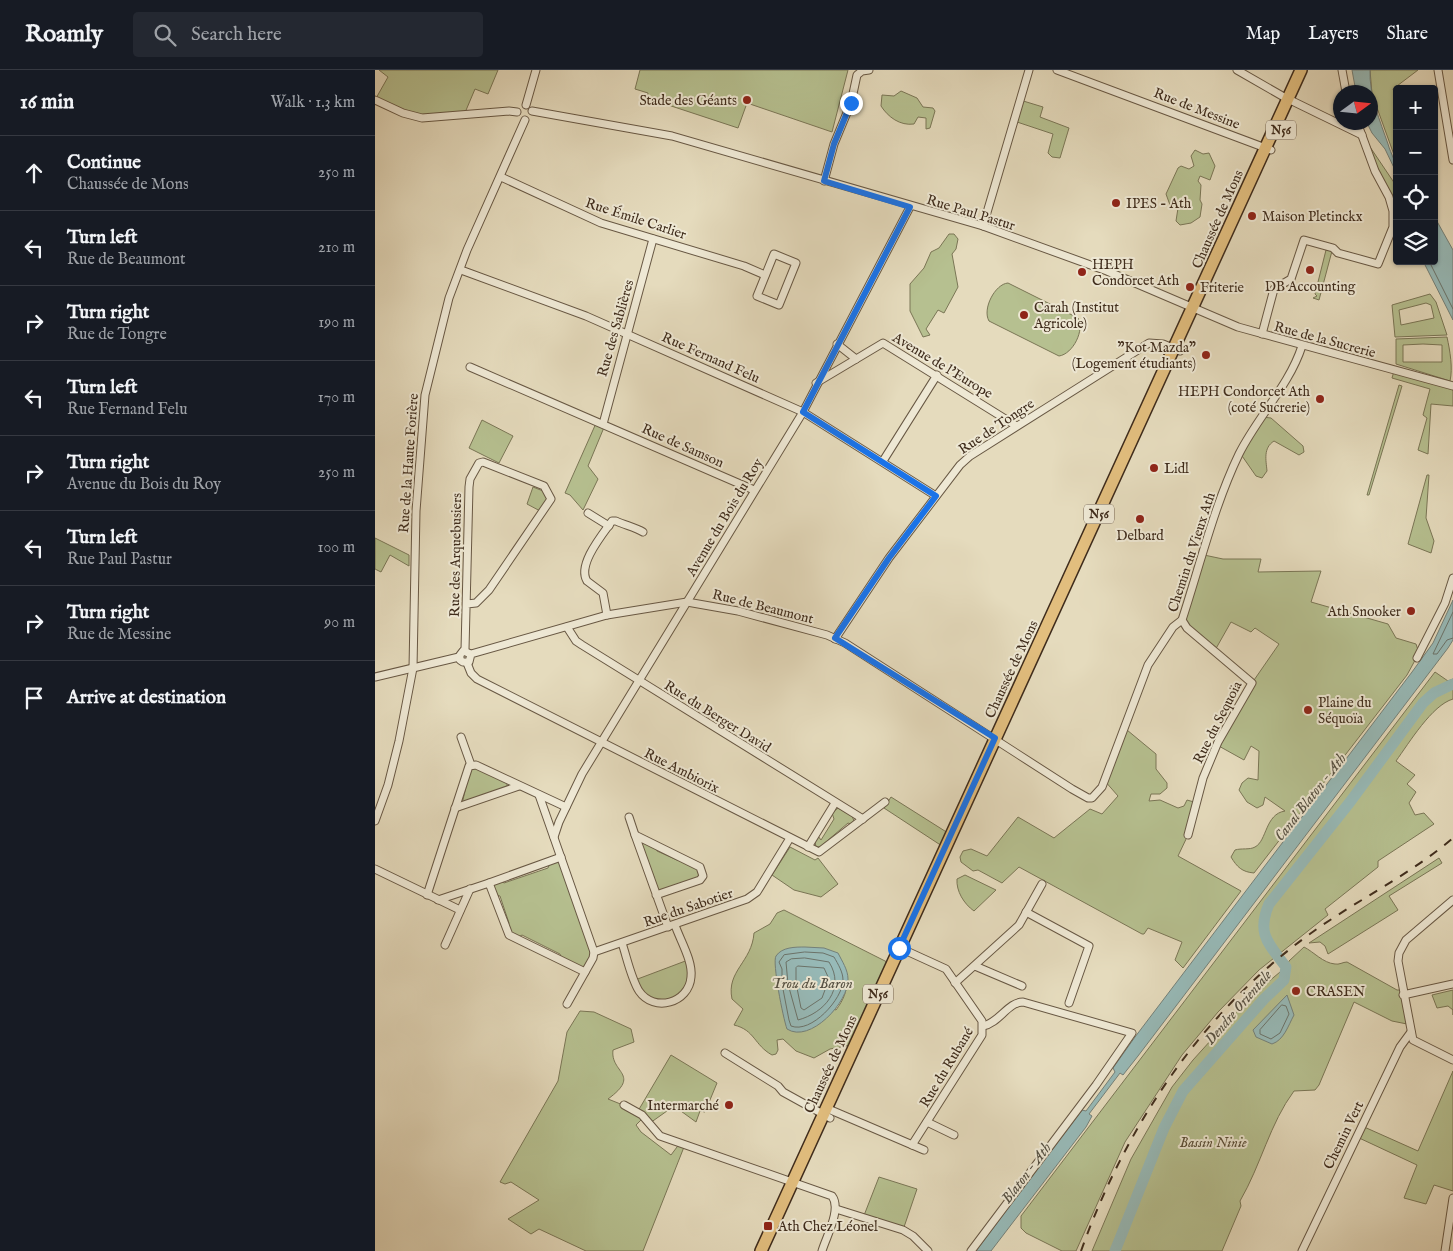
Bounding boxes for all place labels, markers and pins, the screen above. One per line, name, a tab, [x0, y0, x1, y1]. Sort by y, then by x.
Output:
place label: Stade des Géants	[639, 92, 737, 110]
marker: Stade des Géants	[741, 94, 753, 106]
place label: IPES - Ath	[1126, 195, 1192, 213]
marker: IPES - Ath	[1110, 197, 1122, 209]
place label: Maison Pletinckx	[1262, 208, 1363, 226]
marker: Maison Pletinckx	[1246, 210, 1258, 222]
place label: HEPH Condorcet Ath	[1092, 256, 1180, 290]
marker: DB Accounting	[1304, 264, 1316, 276]
marker: HEPH Condorcet Ath	[1076, 266, 1088, 278]
place label: DB Accounting	[1265, 278, 1356, 296]
place label: Friterie	[1200, 279, 1245, 297]
marker: Friterie	[1184, 281, 1196, 293]
place label: Carah (Institut Agricole)	[1033, 299, 1119, 333]
marker: Carah (Institut Agricole)	[1018, 309, 1030, 321]
place label: "Kot Mazda" (Logement étudiants)	[1072, 339, 1196, 373]
marker: "Kot Mazda" (Logement étudiants)	[1200, 349, 1212, 361]
place label: HEPH Condorcet Ath (coté Sucrerie)	[1178, 383, 1311, 417]
marker: HEPH Condorcet Ath (coté Sucrerie)	[1314, 393, 1326, 405]
place label: Lidl	[1164, 460, 1189, 478]
marker: Lidl	[1148, 462, 1160, 474]
marker: Delbard	[1134, 513, 1146, 525]
place label: Delbard	[1116, 527, 1164, 545]
place label: Ath Snooker	[1327, 603, 1401, 621]
marker: Ath Snooker	[1405, 605, 1417, 617]
place label: Plaine du Séquoïa	[1318, 694, 1371, 728]
marker: Plaine du Séquoïa	[1302, 704, 1314, 716]
place label: CRASEN	[1306, 983, 1365, 1001]
marker: CRASEN	[1290, 985, 1302, 997]
place label: Intermarché	[647, 1097, 720, 1115]
marker: Intermarché	[723, 1099, 735, 1111]
place label: Ath Chez Léonel	[777, 1218, 878, 1236]
marker: Ath Chez Léonel	[762, 1220, 774, 1232]

